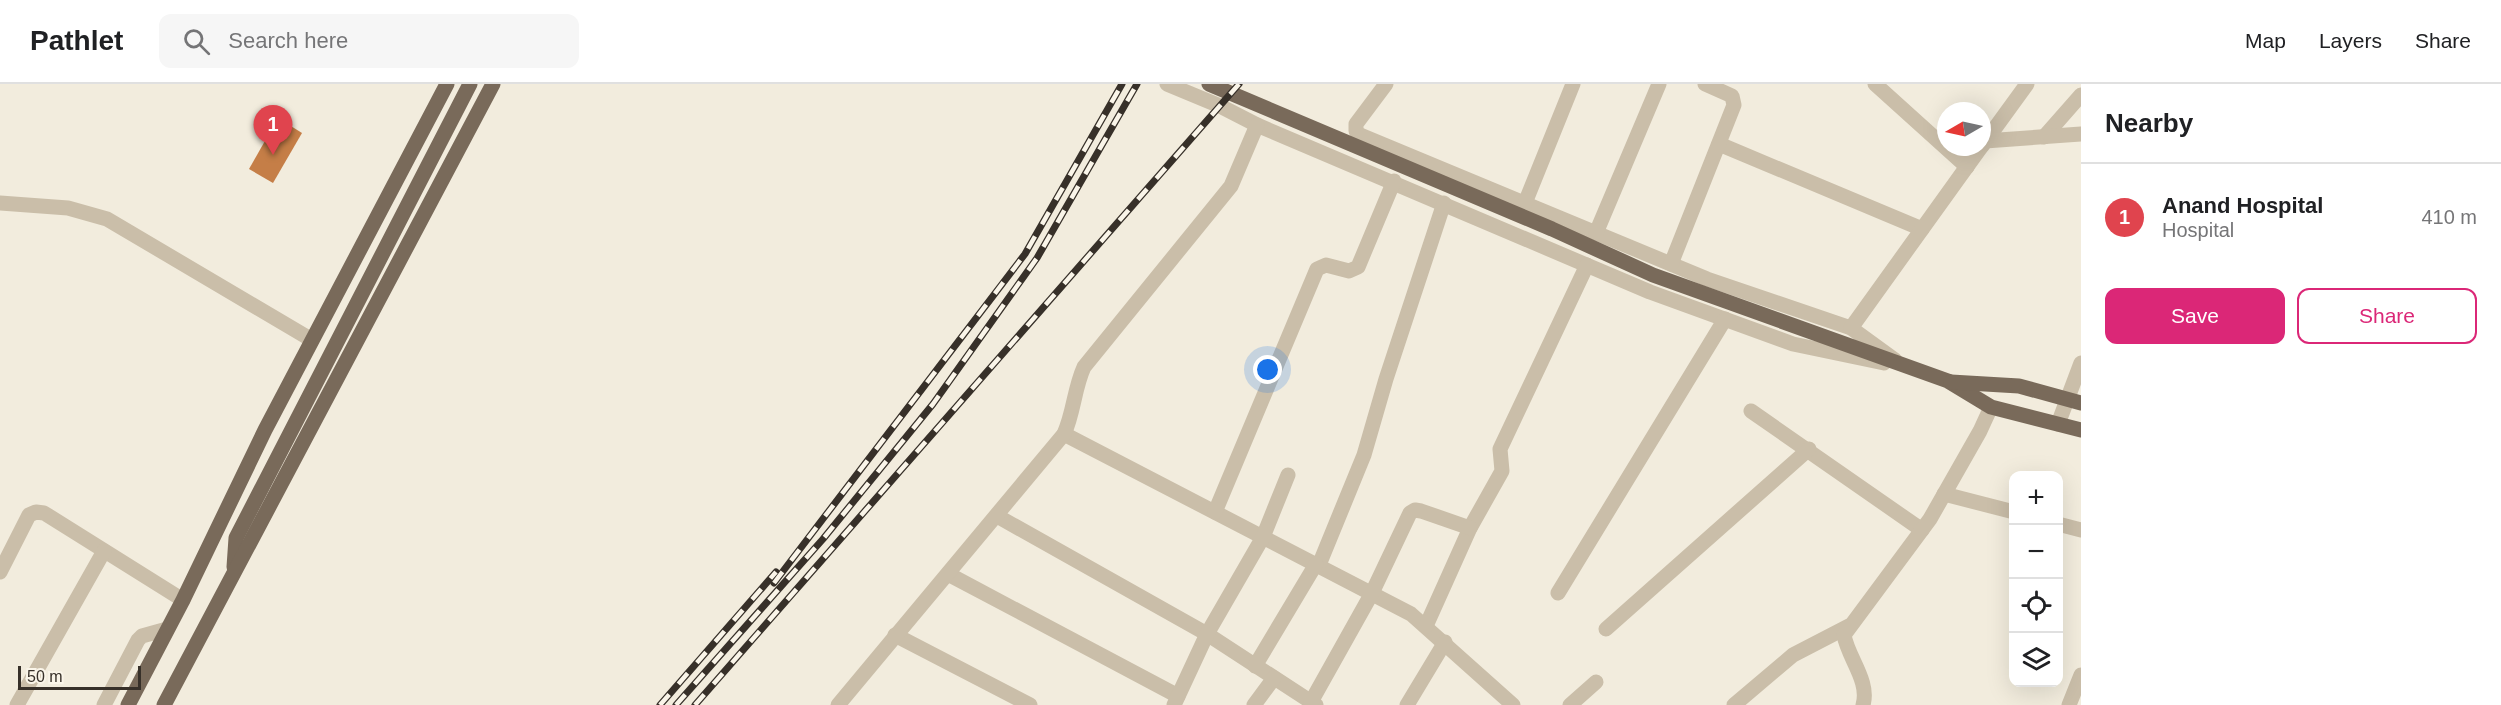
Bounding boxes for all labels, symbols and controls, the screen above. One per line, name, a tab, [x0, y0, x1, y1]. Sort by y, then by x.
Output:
search box	[159, 14, 579, 68]
text: Pathlet	[30, 25, 123, 56]
icon: search	[180, 25, 213, 58]
text: Search here	[228, 28, 348, 53]
text: Map	[2245, 29, 2286, 52]
text: Layers	[2319, 29, 2382, 52]
text: Share	[2415, 29, 2471, 52]
north arrow	[1937, 102, 1991, 156]
pin: 1	[254, 106, 292, 155]
text: Nearby	[2105, 108, 2193, 138]
text: Anand Hospital	[2162, 193, 2323, 218]
text: 1	[2119, 206, 2130, 228]
text: 410 m	[2421, 206, 2477, 228]
text: Hospital	[2162, 219, 2234, 241]
button: Save	[2105, 288, 2285, 344]
button: Share	[2297, 288, 2477, 344]
your location	[1253, 355, 1282, 384]
map controls	[2009, 471, 2063, 687]
button: +	[2009, 471, 2063, 525]
button: −	[2009, 525, 2063, 579]
button: locate	[2009, 579, 2063, 633]
button: layers	[2009, 633, 2063, 687]
scale bar	[18, 663, 141, 690]
text: 50 m	[27, 668, 63, 685]

